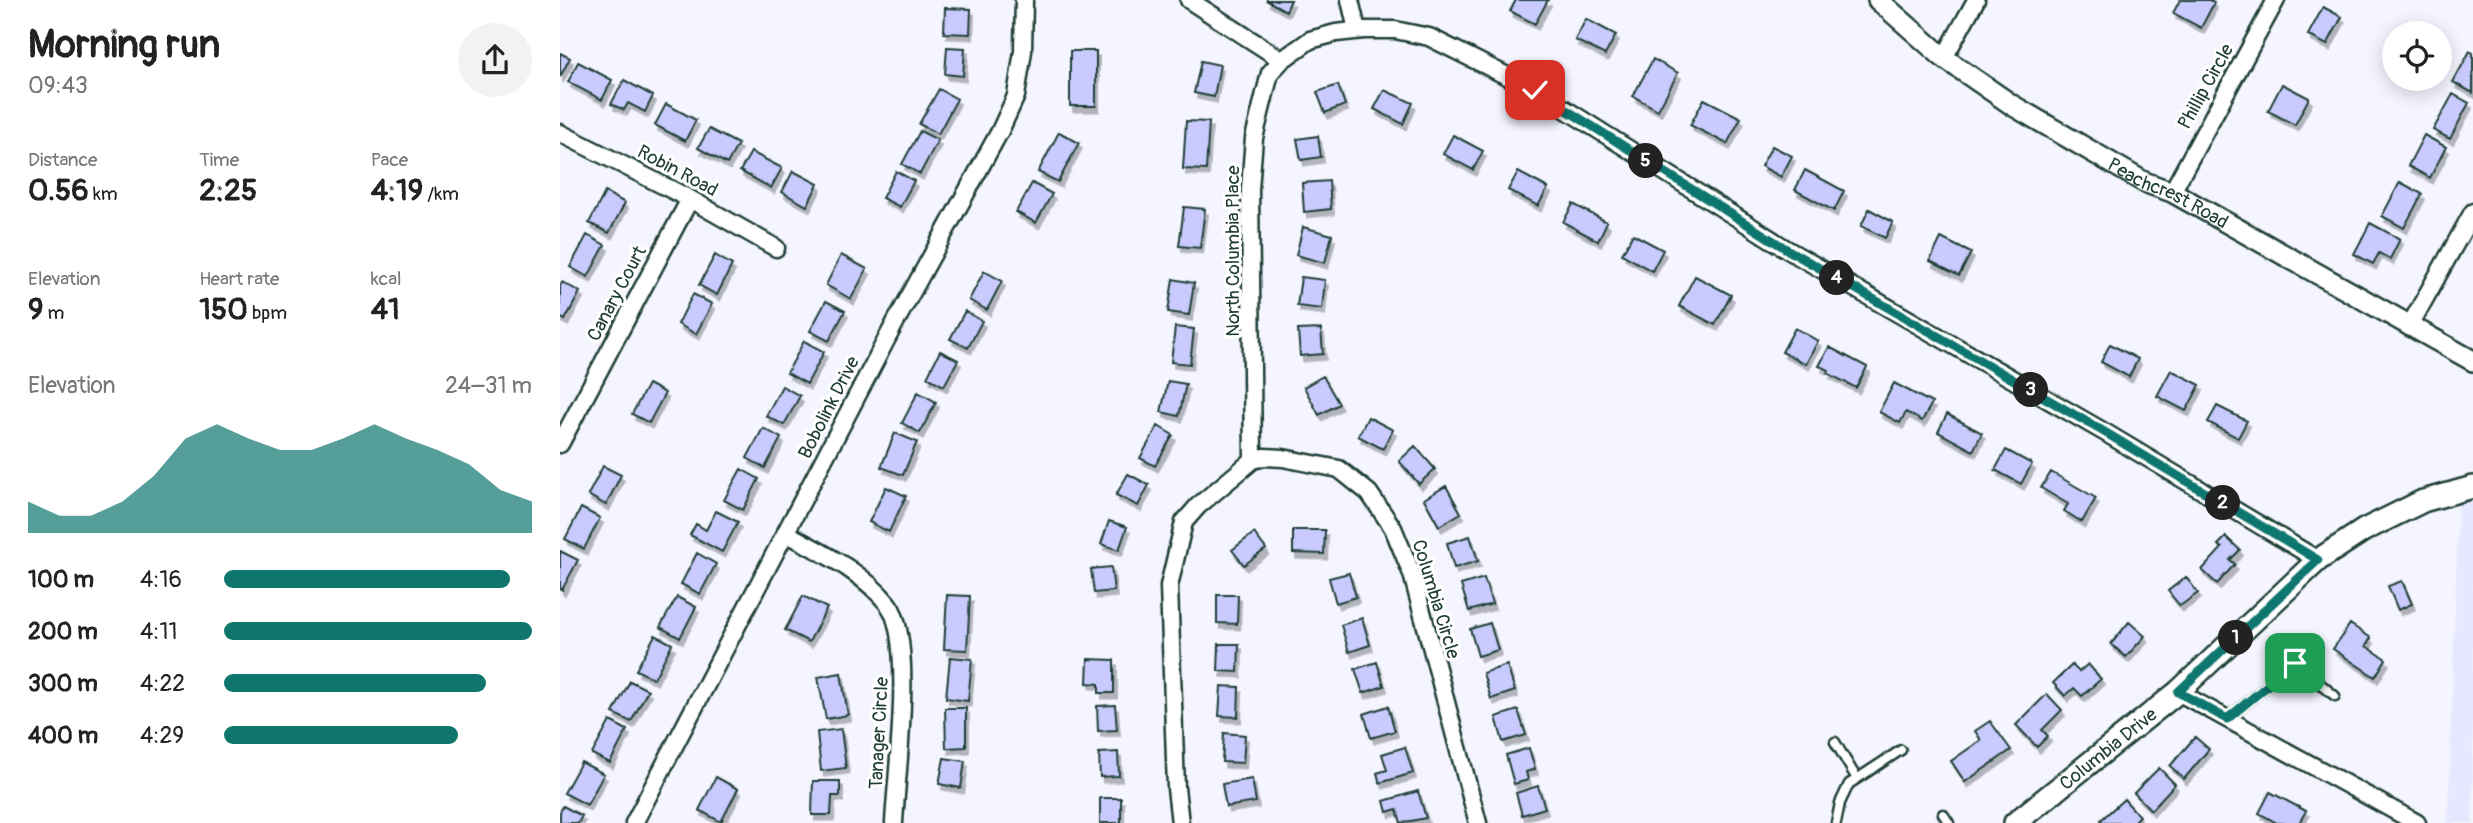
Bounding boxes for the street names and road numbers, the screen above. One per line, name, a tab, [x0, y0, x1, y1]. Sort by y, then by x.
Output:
street label: Phillip Circle	[2173, 39, 2239, 133]
street label: Robin Road	[633, 140, 722, 202]
street label: Peachcrest Road	[2103, 153, 2232, 234]
street label: North Columbia Place	[1221, 165, 1245, 337]
street label: Canary Court	[582, 241, 652, 345]
street label: Bobolink Drive	[793, 352, 865, 463]
street label: Columbia Circle	[1407, 537, 1466, 662]
street label: Tanager Circle	[864, 676, 894, 790]
street label: Columbia Drive	[2055, 702, 2163, 796]

